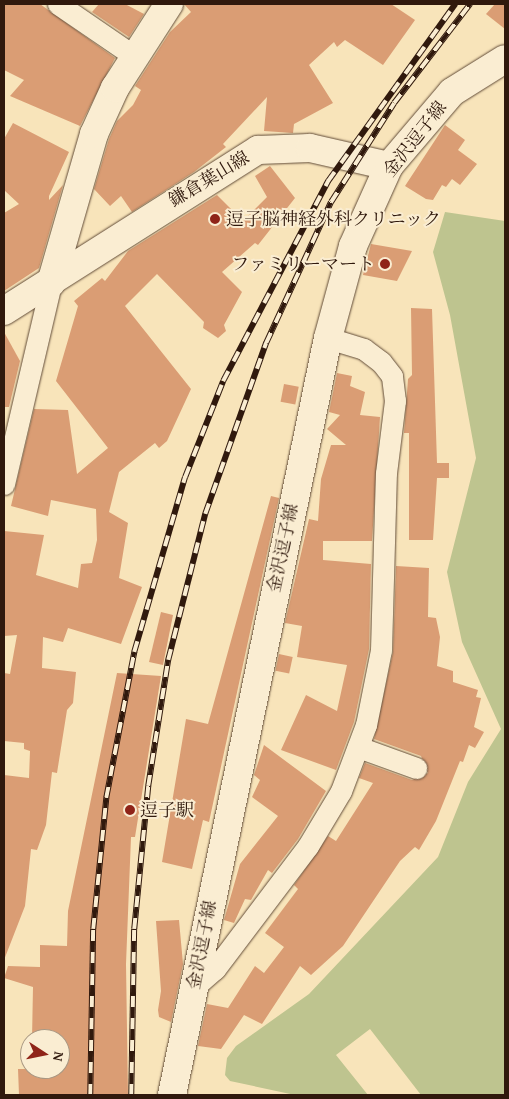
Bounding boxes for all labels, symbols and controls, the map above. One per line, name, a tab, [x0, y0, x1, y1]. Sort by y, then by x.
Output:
street label: 金沢逗子線	[379, 97, 451, 181]
street label: 鎌倉葉山線	[165, 147, 253, 211]
place label: 逗子脳神経外科クリニック	[226, 208, 442, 230]
marker: 逗子脳神経外科クリニック	[208, 212, 222, 226]
place label: ファミリーマート	[231, 253, 375, 275]
marker: ファミリーマート	[379, 258, 391, 270]
street label: 金沢逗子線	[263, 502, 303, 594]
place label: 逗子駅	[140, 799, 194, 821]
marker: 逗子駅	[124, 804, 136, 816]
street label: 金沢逗子線	[183, 899, 221, 991]
north arrow	[20, 1029, 70, 1079]
text: N	[48, 1050, 69, 1063]

